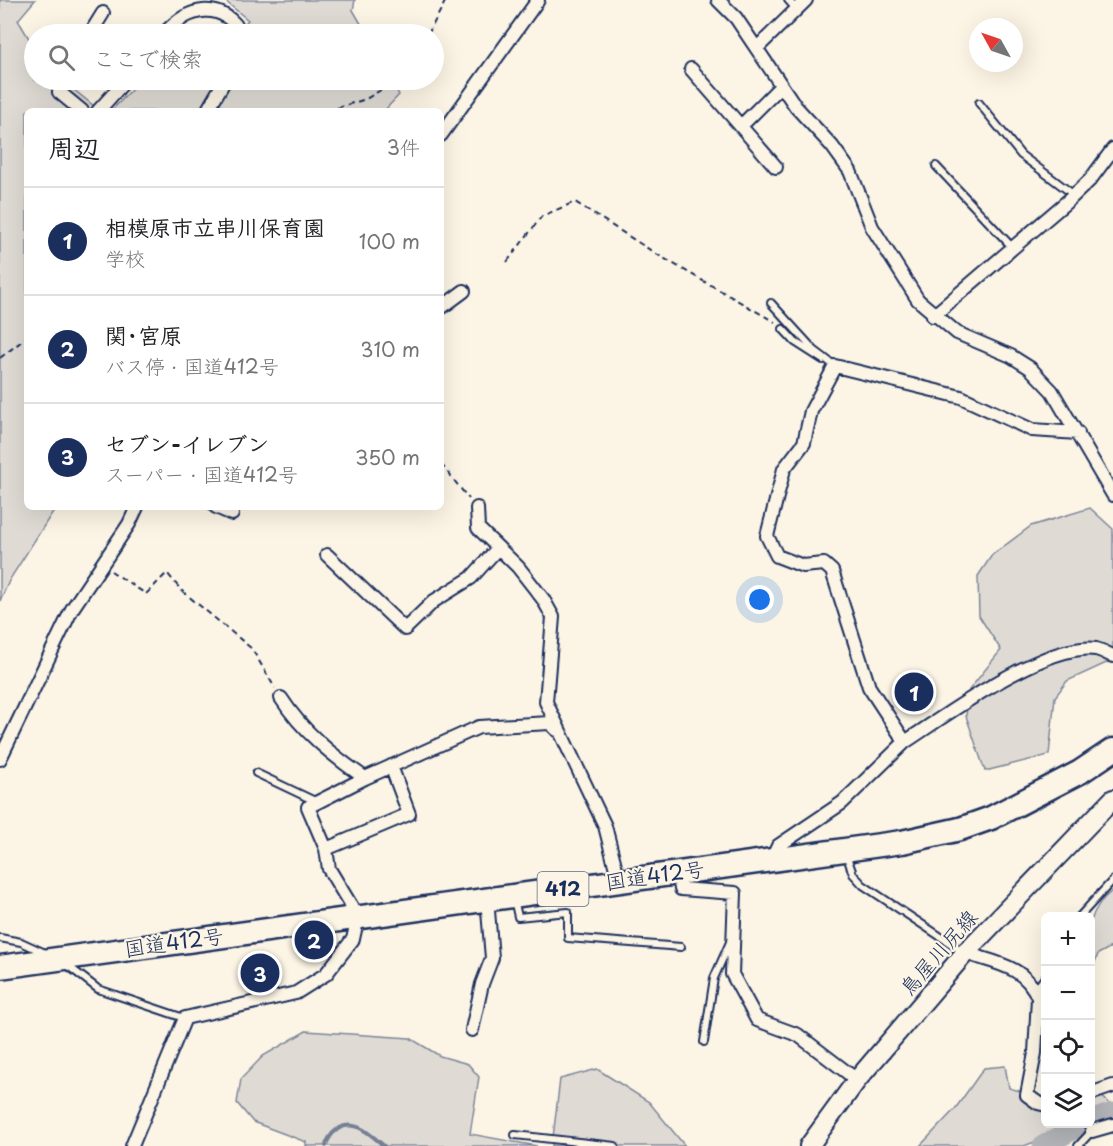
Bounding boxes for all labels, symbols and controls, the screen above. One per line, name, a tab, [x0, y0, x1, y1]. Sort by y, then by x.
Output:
north arrow	[969, 18, 1023, 72]
search box	[24, 24, 444, 90]
icon: search	[45, 41, 78, 74]
text: ここで検索	[93, 41, 203, 74]
text: 周辺	[48, 128, 100, 167]
text: 3件	[387, 132, 420, 162]
text: 相模原市立串川保育園	[105, 210, 325, 243]
text: 1	[63, 226, 72, 256]
text: 100 m	[359, 226, 420, 256]
text: 学校	[105, 243, 145, 273]
text: 関･宮原	[105, 318, 182, 351]
text: 2	[60, 334, 75, 364]
text: 310 m	[360, 334, 420, 364]
text: バス停 · 国道412号	[105, 351, 279, 381]
text: セブン-イレブン	[105, 426, 269, 459]
text: 3	[61, 442, 74, 472]
text: 350 m	[355, 442, 420, 472]
text: スーパー · 国道412号	[105, 459, 298, 489]
your location	[745, 585, 774, 614]
pin: 1	[894, 670, 934, 714]
street label: 国道412号	[603, 851, 706, 897]
road number: 412	[538, 872, 588, 906]
street label: 鳥屋川尻線	[891, 902, 984, 1002]
map controls	[1041, 912, 1095, 1128]
button: +	[1041, 912, 1095, 966]
street label: 国道412号	[122, 918, 225, 964]
pin: 2	[294, 918, 334, 962]
pin: 3	[240, 950, 280, 996]
button: −	[1041, 966, 1095, 1020]
button: locate	[1041, 1020, 1095, 1074]
button: layers	[1041, 1074, 1095, 1128]

